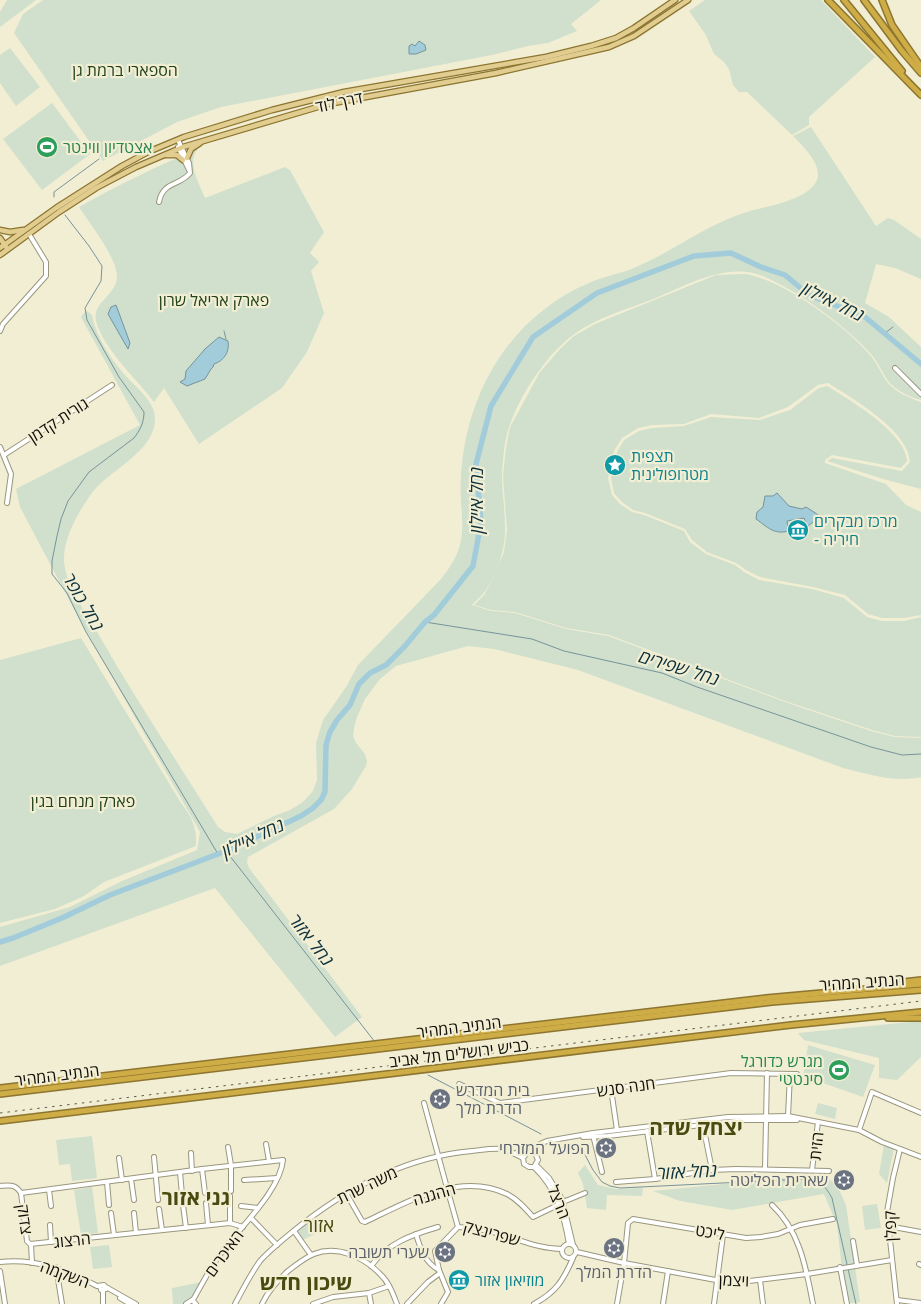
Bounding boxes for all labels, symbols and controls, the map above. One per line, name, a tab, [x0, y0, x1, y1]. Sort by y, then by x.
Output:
park label: הספארי ברמת גן	[72, 59, 178, 81]
street label: דרך לוד	[313, 86, 365, 118]
sports icon: אצטדיון ווינטר	[35, 135, 59, 159]
place label: אצטדיון ווינטר	[63, 136, 152, 158]
water label: נחל איילון	[797, 275, 869, 326]
park label: פארק אריאל שרון	[159, 289, 269, 311]
street label: גורית קדמן	[23, 392, 93, 448]
place label: תצפית מטרופולינית	[631, 445, 709, 485]
place icon: תצפית מטרופולינית	[603, 453, 627, 477]
water label: נחל איילון	[464, 467, 488, 534]
place label: מרכז מבקרים - חיריה	[814, 510, 898, 550]
museum icon: מרכז מבקרים - חיריה	[786, 518, 810, 542]
water label: נחל כופר	[58, 568, 110, 635]
water label: נחל שפירים	[636, 643, 722, 691]
park label: פארק מנחם בגין	[31, 790, 135, 812]
water label: נחל איילון	[216, 812, 288, 862]
water label: נחל אזור	[284, 908, 340, 971]
street label: הנתיב המהיר	[819, 968, 905, 996]
street label: הנתיב המהיר	[415, 1011, 503, 1043]
street label: כביש ירושלים תל אביב	[388, 1034, 530, 1072]
place label: מגרש כדורגל סינטטי	[741, 1050, 823, 1090]
sports icon: מגרש כדורגל סינטטי	[827, 1058, 851, 1082]
street label: הנתיב המהיר	[13, 1059, 101, 1091]
street label: חנה סנש	[595, 1072, 657, 1102]
place label: בית המדרש הדרת מלך	[456, 1079, 531, 1119]
synagogue icon: בית המדרש הדרת מלך	[428, 1087, 452, 1111]
district label: יצחק שדה	[649, 1113, 743, 1141]
street label: הזית	[804, 1131, 828, 1161]
synagogue icon: הפועל המזרחי	[594, 1136, 618, 1160]
place label: הפועל המזרחי	[499, 1137, 590, 1159]
water label: נחל אזור	[656, 1157, 718, 1185]
street label: משה שרת	[333, 1161, 401, 1209]
synagogue icon: שארית הפליטה	[832, 1168, 856, 1192]
place label: שארית הפליטה	[730, 1169, 828, 1191]
street label: ההגנה	[410, 1177, 458, 1211]
street label: הרצל	[542, 1182, 576, 1222]
district label: גני אזור	[162, 1183, 230, 1211]
street label: צדוק	[12, 1202, 38, 1236]
street label: קפלן	[878, 1210, 902, 1242]
district label: אזור	[304, 1212, 334, 1238]
street label: שפרינצק	[461, 1215, 523, 1251]
street label: ליכט	[694, 1219, 727, 1245]
street label: האיכרים	[200, 1225, 248, 1281]
street label: הרצוג	[52, 1227, 92, 1253]
synagogue icon: הדרת המלך	[602, 1236, 626, 1260]
synagogue icon: שערי תשובה	[433, 1240, 457, 1264]
place label: שערי תשובה	[348, 1241, 429, 1263]
street label: השקמה	[37, 1255, 93, 1293]
place label: הדרת המלך	[576, 1261, 652, 1283]
district label: שיכון חדש	[259, 1268, 353, 1296]
museum icon: מוזיאון אזור	[447, 1268, 471, 1292]
street label: ויצמן	[718, 1268, 750, 1292]
place label: מוזיאון אזור	[475, 1269, 544, 1291]

